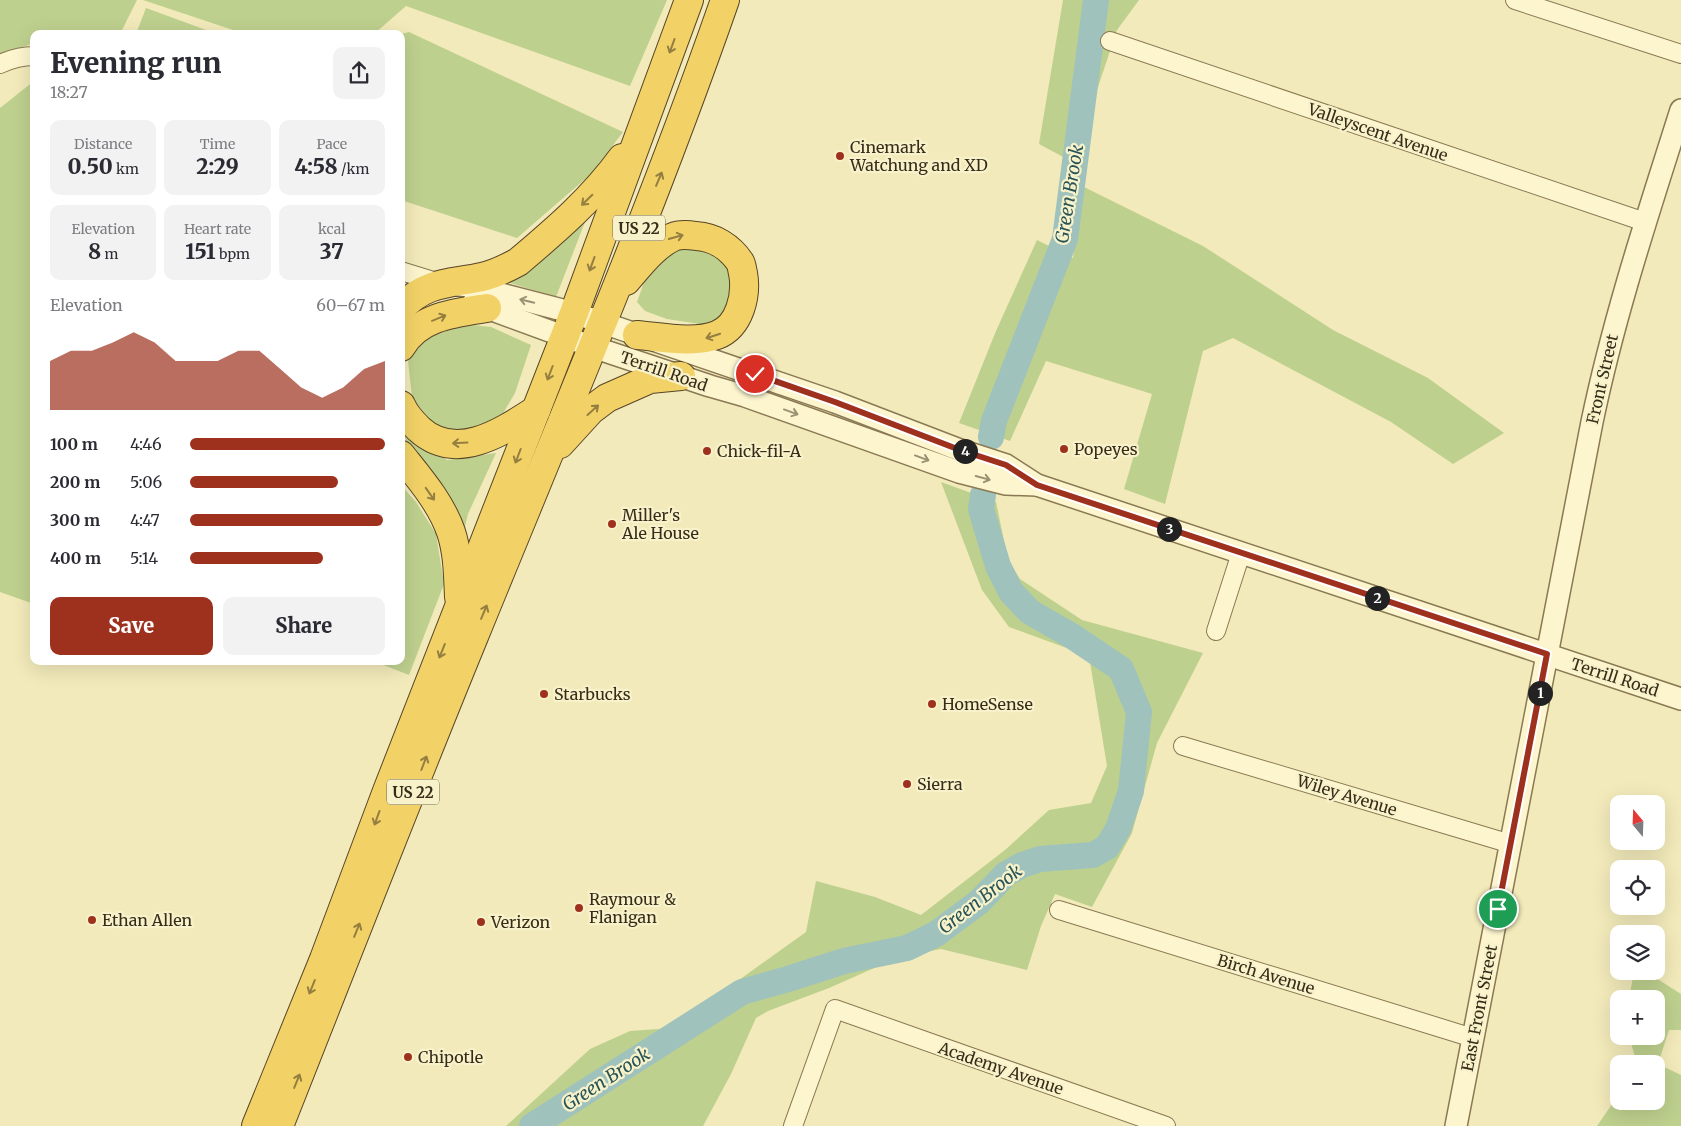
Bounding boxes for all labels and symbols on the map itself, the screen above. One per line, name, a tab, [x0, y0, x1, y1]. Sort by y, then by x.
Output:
one-way arrow	[667, 38, 676, 53]
street label: Valleyscent Avenue	[1304, 98, 1451, 165]
place label: Cinemark Watchung and XD	[849, 137, 988, 175]
water label: Green Brook	[1050, 143, 1088, 245]
marker: Cinemark Watchung and XD	[834, 150, 846, 162]
one-way arrow	[654, 172, 664, 187]
one-way arrow	[581, 194, 593, 206]
road number: US 22	[613, 216, 665, 240]
one-way arrow	[667, 232, 683, 242]
one-way arrow	[587, 256, 596, 271]
one-way arrow	[519, 296, 535, 305]
one-way arrow	[431, 312, 446, 322]
one-way arrow	[705, 331, 721, 341]
street label: Front Street	[1582, 331, 1622, 426]
street label: Terrill Road	[618, 347, 711, 395]
pin	[734, 353, 776, 395]
one-way arrow	[545, 365, 554, 381]
one-way arrow	[586, 404, 599, 416]
one-way arrow	[783, 408, 798, 417]
pin: 4	[952, 438, 978, 464]
one-way arrow	[453, 439, 469, 448]
place label: Popeyes	[1074, 439, 1138, 459]
place label: Chick-fil-A	[717, 441, 802, 461]
marker: Popeyes	[1058, 443, 1070, 455]
marker: Chick-fil-A	[701, 445, 713, 457]
one-way arrow	[513, 447, 522, 463]
one-way arrow	[914, 454, 929, 463]
one-way arrow	[974, 474, 990, 483]
one-way arrow	[425, 487, 435, 501]
place label: Miller's Ale House	[621, 505, 699, 543]
pin: 3	[1156, 516, 1182, 542]
marker: Miller's Ale House	[606, 518, 618, 530]
pin: 2	[1364, 586, 1390, 610]
one-way arrow	[480, 605, 490, 620]
one-way arrow	[437, 643, 446, 658]
street label: Terrill Road	[1569, 653, 1662, 701]
pin: 1	[1528, 680, 1552, 706]
place label: Starbucks	[554, 684, 631, 704]
marker: Starbucks	[538, 688, 550, 700]
place label: HomeSense	[942, 694, 1033, 714]
marker: HomeSense	[926, 698, 938, 710]
one-way arrow	[420, 755, 429, 771]
street label: Wiley Avenue	[1294, 770, 1399, 820]
place label: Sierra	[917, 774, 963, 794]
marker: Sierra	[901, 778, 913, 790]
road number: US 22	[387, 780, 439, 804]
north arrow	[1610, 795, 1665, 850]
one-way arrow	[371, 811, 380, 826]
water label: Green Brook	[934, 859, 1026, 939]
pin	[1477, 888, 1519, 930]
place label: Raymour & Flanigan	[589, 889, 676, 927]
marker: Raymour & Flanigan	[573, 902, 585, 914]
place label: Ethan Allen	[102, 910, 192, 930]
place label: Verizon	[490, 912, 550, 932]
marker: Ethan Allen	[86, 914, 98, 926]
marker: Verizon	[475, 916, 487, 928]
one-way arrow	[353, 923, 363, 938]
street label: East Front Street	[1457, 942, 1501, 1073]
street label: Birch Avenue	[1215, 950, 1317, 998]
one-way arrow	[307, 979, 316, 994]
street label: Academy Avenue	[935, 1037, 1066, 1099]
water label: Green Brook	[558, 1042, 654, 1116]
place label: Chipotle	[418, 1047, 483, 1067]
marker: Chipotle	[402, 1051, 414, 1063]
one-way arrow	[293, 1074, 302, 1089]

